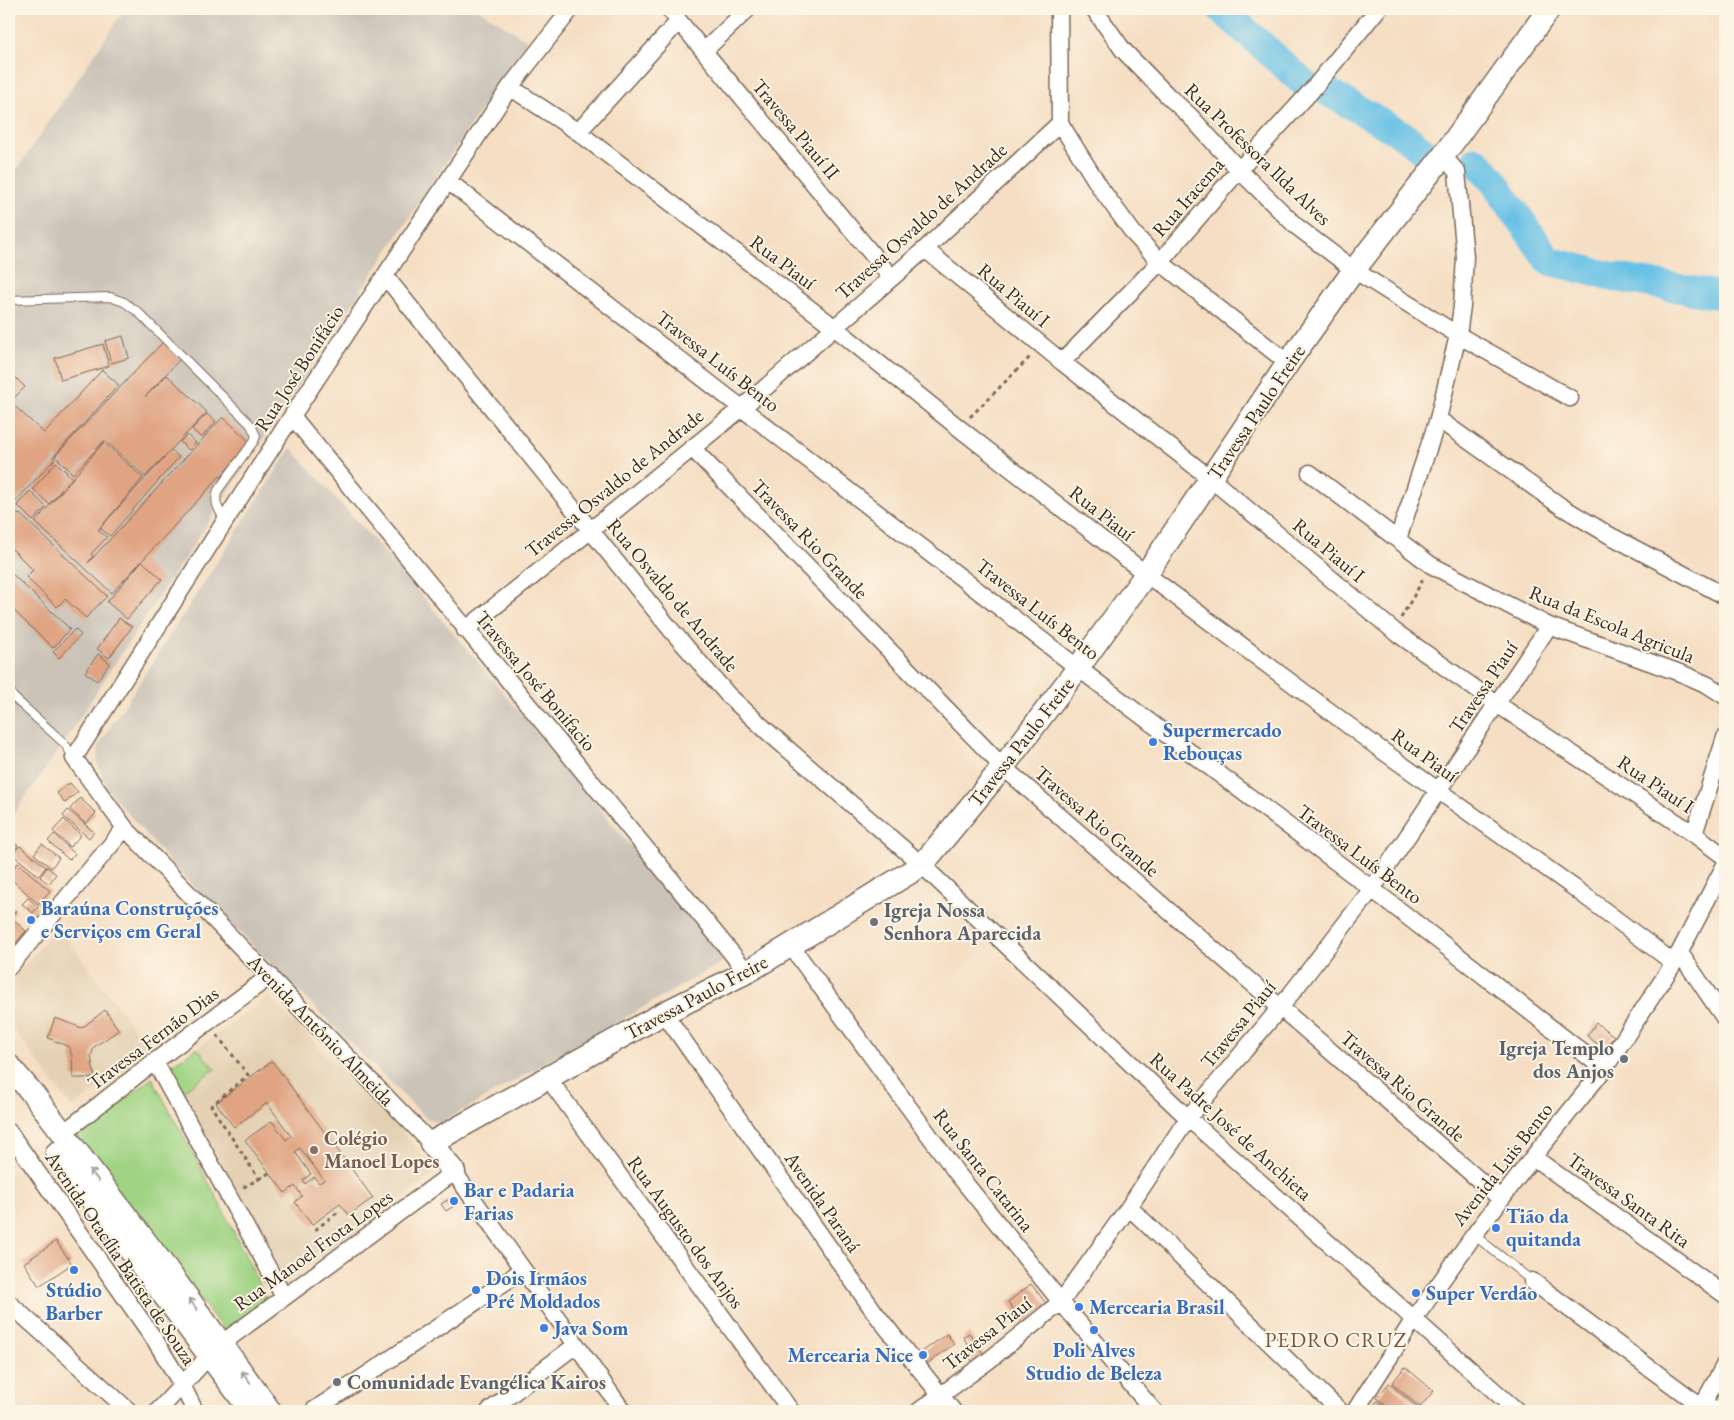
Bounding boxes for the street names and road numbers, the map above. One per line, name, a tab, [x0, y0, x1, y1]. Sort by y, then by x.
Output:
street label: Travessa Piauí II	[746, 73, 846, 185]
street label: Rua Professora Ilda Alves	[1179, 77, 1337, 231]
street label: Travessa Osvaldo de Andrade	[830, 137, 1013, 305]
street label: Rua Iracema	[1146, 152, 1230, 242]
street label: Rua Piauí	[745, 229, 821, 295]
street label: Rua Piauí I	[972, 257, 1056, 333]
street label: Rua José Bonifácio	[248, 300, 350, 436]
street label: Travessa Luís Bento	[651, 304, 785, 418]
street label: Travessa Paulo Freire	[1201, 339, 1311, 485]
street label: Travessa Osvaldo de Andrade	[519, 403, 709, 563]
street label: Travessa Rio Grande	[746, 473, 874, 605]
street label: Rua Piauí	[1064, 479, 1140, 547]
street label: Rua Piauí I	[1287, 512, 1371, 588]
street label: Rua Osvaldo de Andrade	[601, 513, 745, 677]
street label: Travessa Luís Bento	[971, 552, 1105, 666]
street label: Rua da Escola Agricula	[1525, 579, 1699, 669]
street label: Travessa José Bonifacio	[470, 605, 602, 757]
street label: Travessa Piauí	[1443, 636, 1523, 738]
street label: Travessa Paulo Freire	[962, 672, 1080, 812]
street label: Rua Piauí	[1387, 722, 1464, 788]
street label: Rua Piauí I	[1613, 749, 1699, 819]
street label: Travessa Rio Grande	[1029, 760, 1165, 883]
street label: Travessa Luís Bento	[1292, 798, 1428, 910]
street label: Avenida Antônio Almeida	[241, 948, 400, 1111]
street label: Travessa Paulo Freire	[620, 948, 772, 1046]
street label: Travessa Piauí	[1195, 975, 1282, 1073]
street label: Travessa Fernão Dias	[82, 980, 224, 1096]
street label: Travessa Rio Grande	[1335, 1025, 1471, 1148]
street label: Rua Padre José de Anchieta	[1144, 1046, 1318, 1206]
street label: Avenida Luis Bento	[1445, 1097, 1558, 1232]
street label: Rua Santa Catarina	[928, 1103, 1040, 1237]
street label: Avenida Otacília Batista de Souza	[39, 1145, 203, 1370]
street label: Avenida Paraná	[778, 1146, 867, 1258]
street label: Travessa Santa Rita	[1562, 1147, 1696, 1253]
street label: Rua Augusto dos Anjos	[622, 1150, 750, 1314]
street label: Rua Manoel Frota Lopes	[228, 1183, 398, 1317]
street label: Travessa Piauí	[937, 1290, 1037, 1376]

